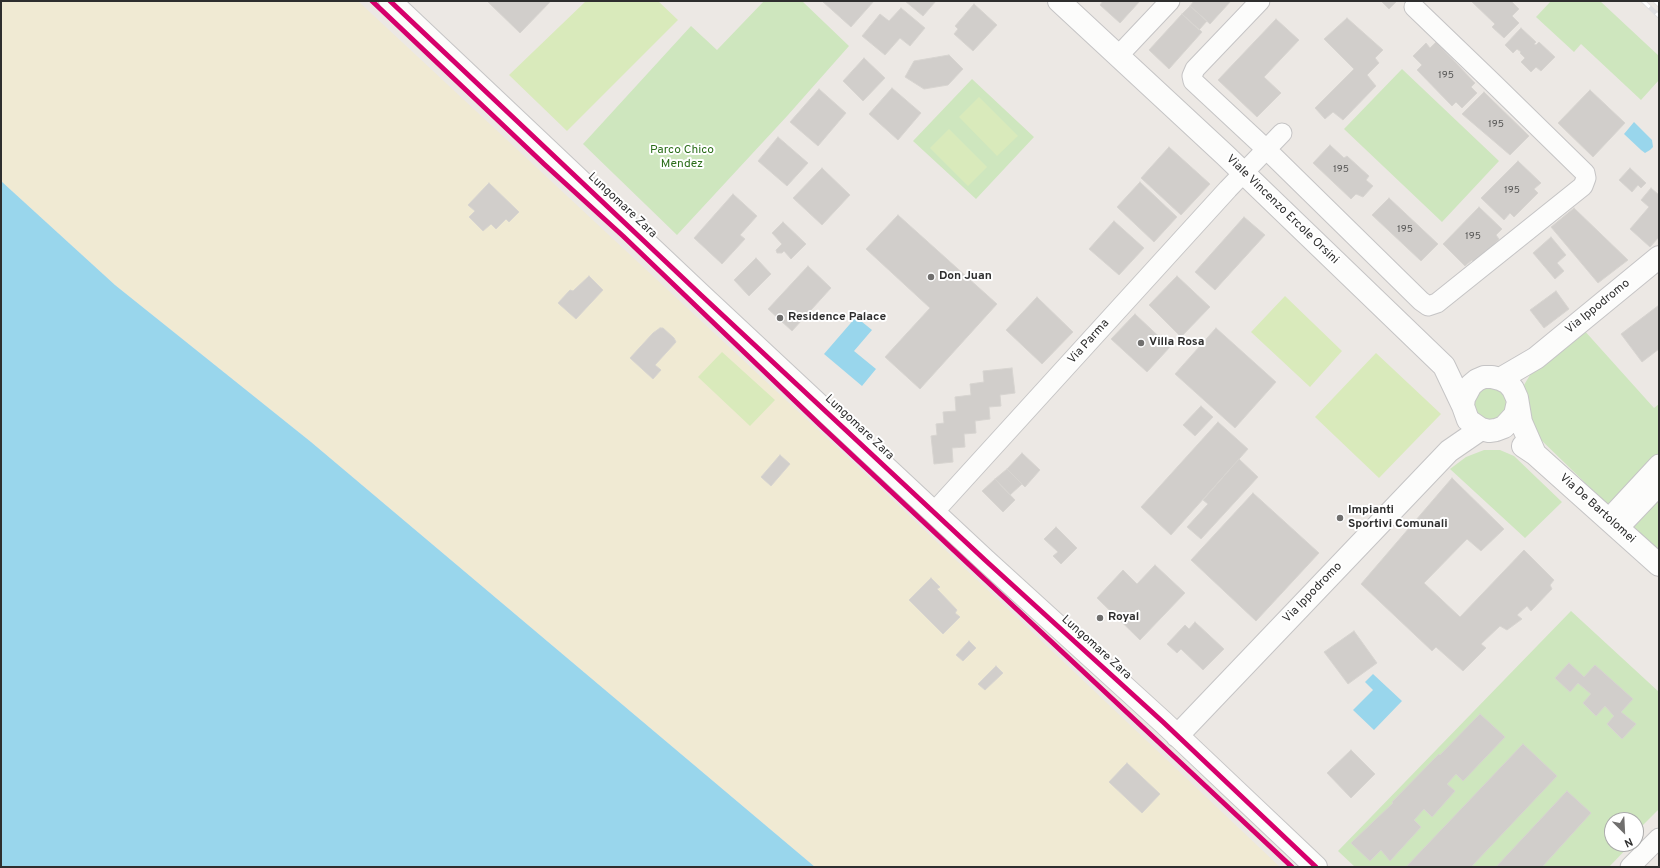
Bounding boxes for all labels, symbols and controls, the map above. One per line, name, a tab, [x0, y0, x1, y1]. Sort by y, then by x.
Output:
house number: 195	[1438, 70, 1454, 82]
house number: 195	[1488, 119, 1504, 131]
park label: Parco Chico Mendez	[650, 144, 714, 172]
street label: Viale Vincenzo Ercole Orsini	[1223, 152, 1341, 268]
house number: 195	[1333, 164, 1349, 176]
street label: Lungomare Zara	[584, 170, 660, 242]
house number: 195	[1504, 185, 1520, 197]
house number: 195	[1397, 224, 1413, 236]
house number: 195	[1465, 231, 1481, 243]
place label: Don Juan	[939, 270, 992, 284]
marker: Don Juan	[926, 272, 936, 282]
street label: Via Ippodromo	[1563, 277, 1633, 337]
place label: Residence Palace	[788, 311, 886, 325]
marker: Residence Palace	[775, 313, 785, 323]
street label: Via Parma	[1065, 317, 1113, 367]
place label: Villa Rosa	[1149, 336, 1204, 350]
marker: Villa Rosa	[1136, 338, 1146, 348]
street label: Lungomare Zara	[821, 392, 897, 464]
street label: Via De Bartolomei	[1556, 471, 1638, 547]
place label: Impianti Sportivi Comunali	[1348, 504, 1448, 532]
marker: Impianti Sportivi Comunali	[1335, 513, 1345, 523]
street label: Via Ippodromo	[1280, 560, 1346, 626]
place label: Royal	[1108, 611, 1139, 625]
street label: Lungomare Zara	[1058, 613, 1134, 683]
marker: Royal	[1095, 613, 1105, 623]
north arrow	[1604, 812, 1644, 852]
text: N	[1622, 834, 1635, 850]

